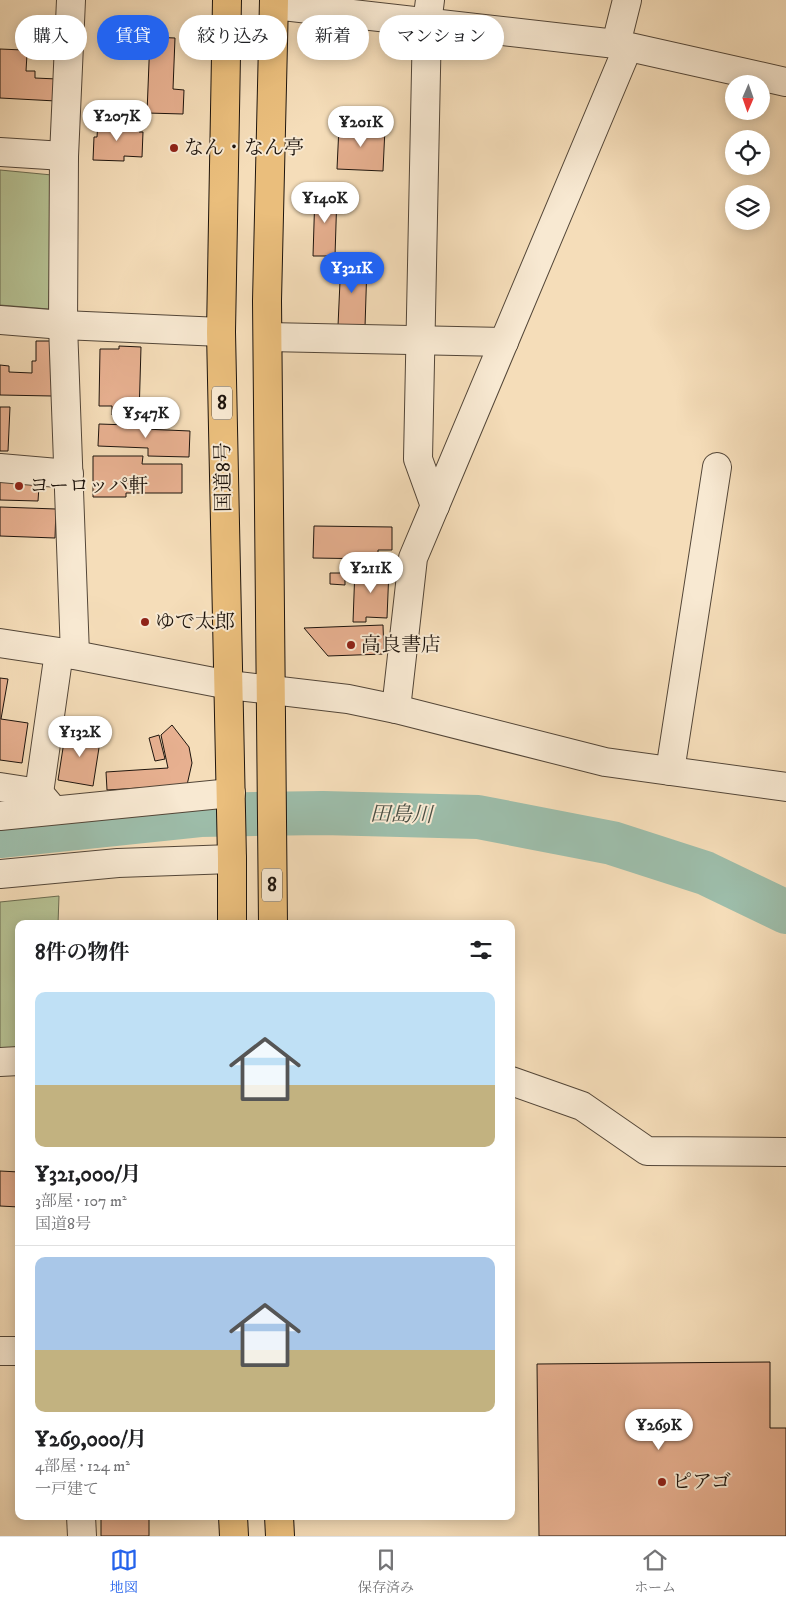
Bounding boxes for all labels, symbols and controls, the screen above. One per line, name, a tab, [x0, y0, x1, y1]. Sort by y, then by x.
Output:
chip: 購入	[15, 15, 87, 60]
chip: 賃貸	[97, 15, 169, 60]
chip: 絞り込み	[179, 15, 287, 60]
chip: 新着	[297, 15, 369, 60]
chip: マンション	[379, 15, 504, 60]
north arrow	[725, 75, 770, 120]
map controls	[725, 75, 770, 230]
pin: ¥207K	[82, 100, 152, 142]
text: ¥207K	[94, 106, 140, 126]
pin: ¥201K	[326, 106, 396, 148]
text: ¥201K	[339, 112, 383, 132]
button: locate	[725, 130, 770, 175]
place label: なん・なん亭	[184, 136, 304, 161]
marker: なん・なん亭	[168, 142, 180, 154]
pin: ¥140K	[290, 182, 360, 224]
button: layers	[725, 185, 770, 230]
text: ¥140K	[302, 188, 348, 208]
pin: ¥321K	[317, 252, 387, 294]
text: ¥321K	[331, 258, 373, 278]
road number: 8	[212, 386, 232, 419]
pin: ¥547K	[111, 396, 181, 439]
text: ¥547K	[123, 403, 169, 423]
street label: 国道8号	[211, 442, 237, 512]
place label: ヨーロッパ軒	[29, 474, 149, 499]
marker: ヨーロッパ軒	[13, 480, 25, 492]
pin: ¥211K	[336, 552, 406, 594]
text: ¥211K	[350, 558, 392, 578]
place label: ゆで太郎	[155, 610, 235, 635]
marker: ゆで太郎	[139, 616, 151, 628]
place label: 高良書店	[361, 633, 441, 658]
marker: 高良書店	[345, 639, 357, 651]
pin: ¥132K	[45, 716, 115, 758]
text: ¥132K	[59, 722, 101, 742]
water label: 田島川	[369, 801, 435, 829]
road number: 8	[262, 868, 282, 902]
icon: filters	[467, 936, 495, 964]
text: 8件の物件	[35, 940, 130, 966]
icon: home	[220, 1024, 310, 1114]
text: ¥321,000/月	[35, 1162, 141, 1188]
text: 3部屋 · 107 m²	[35, 1191, 127, 1211]
text: 国道8号	[35, 1214, 91, 1234]
icon: home	[220, 1290, 310, 1380]
pin: ¥269K	[624, 1408, 694, 1451]
text: ¥269K	[636, 1415, 682, 1435]
text: ¥269,000/月	[35, 1427, 147, 1453]
text: 4部屋 · 124 m²	[35, 1456, 130, 1476]
place label: ピアゴ	[672, 1470, 731, 1495]
marker: ピアゴ	[656, 1476, 668, 1488]
text: 一戸建て	[35, 1479, 99, 1499]
tab: 地図	[110, 1546, 138, 1597]
tab: 保存済み	[358, 1546, 414, 1597]
tab: ホーム	[634, 1546, 676, 1597]

